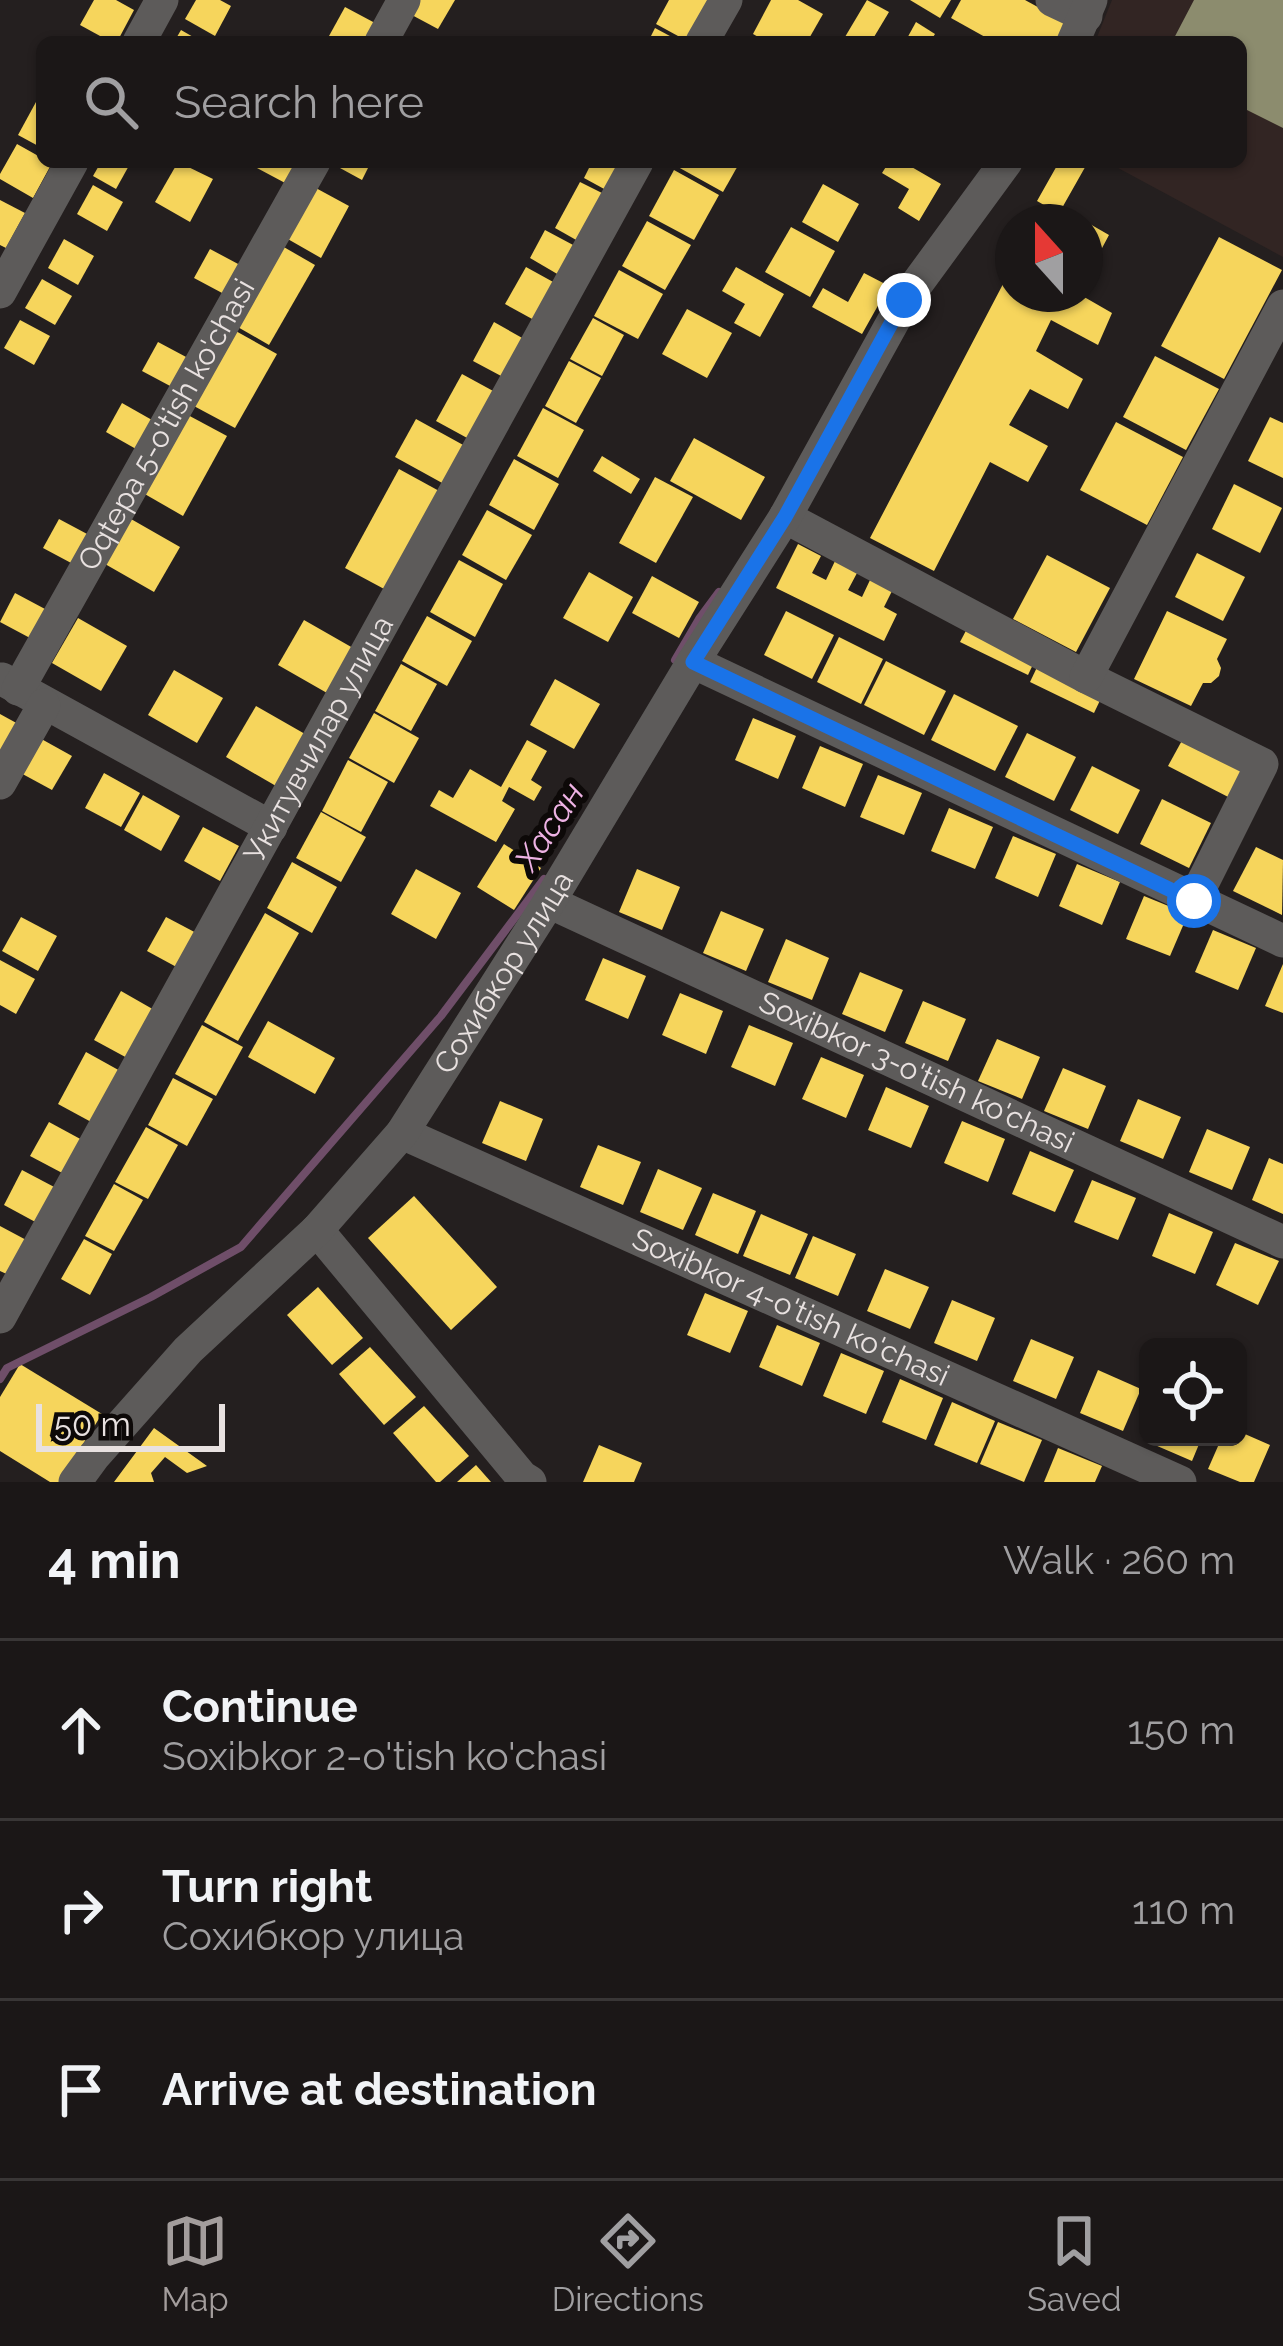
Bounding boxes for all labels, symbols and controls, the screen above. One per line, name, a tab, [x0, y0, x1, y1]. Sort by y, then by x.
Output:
search box	[36, 36, 1247, 168]
icon: search	[78, 69, 144, 135]
text: Search here	[174, 76, 424, 129]
north arrow	[995, 204, 1103, 312]
street label: Oqtepa 5-o'tish ko'chasi	[70, 273, 262, 576]
route end	[877, 273, 931, 327]
street label: Укитувчилар улица	[236, 610, 400, 868]
water label: Хасан	[506, 775, 592, 879]
street label: Сохибкор улица	[426, 865, 580, 1080]
route start	[1167, 874, 1221, 928]
street label: Soxibkor 3-o'tish ko'chasi	[754, 984, 1080, 1160]
street label: Soxibkor 4-o'tish ko'chasi	[627, 1221, 955, 1393]
map controls	[1139, 1338, 1247, 1446]
button: locate	[1139, 1338, 1247, 1446]
scale bar	[36, 1398, 225, 1451]
text: 50 m	[54, 1405, 131, 1444]
text: 4 min	[48, 1530, 181, 1590]
text: Walk · 260 m	[1003, 1537, 1235, 1583]
text: Continue	[162, 1680, 358, 1733]
icon: ahead	[48, 1697, 114, 1763]
text: 150 m	[1127, 1707, 1235, 1753]
text: Soxibkor 2-o'tish ko'chasi	[162, 1733, 607, 1779]
text: Turn right	[162, 1860, 372, 1913]
icon: right	[48, 1877, 114, 1943]
text: 110 m	[1132, 1887, 1235, 1933]
text: Сохибкор улица	[162, 1913, 464, 1959]
icon: arrive	[48, 2057, 114, 2123]
text: Arrive at destination	[162, 2063, 597, 2116]
tab: Map	[162, 2208, 229, 2319]
tab: Directions	[552, 2208, 704, 2319]
tab: Saved	[1027, 2208, 1121, 2319]

